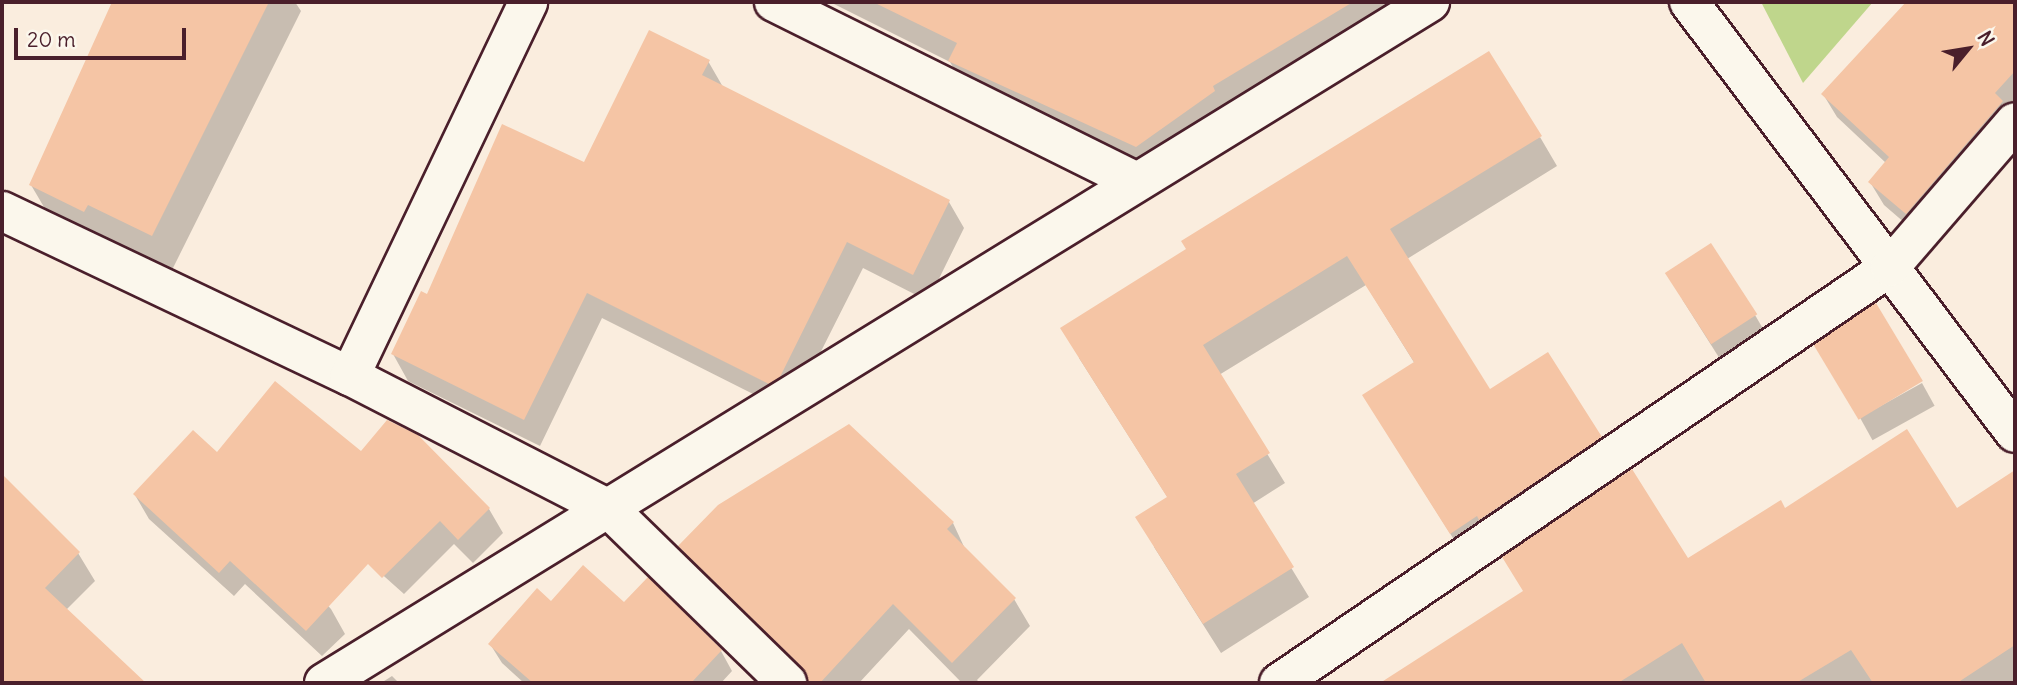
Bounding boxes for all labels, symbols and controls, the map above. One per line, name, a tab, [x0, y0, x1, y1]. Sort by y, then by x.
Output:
scale bar	[18, 14, 189, 58]
north arrow	[1933, 14, 2003, 84]
text: 20 m	[27, 26, 76, 53]
text: N	[1973, 27, 2000, 50]

